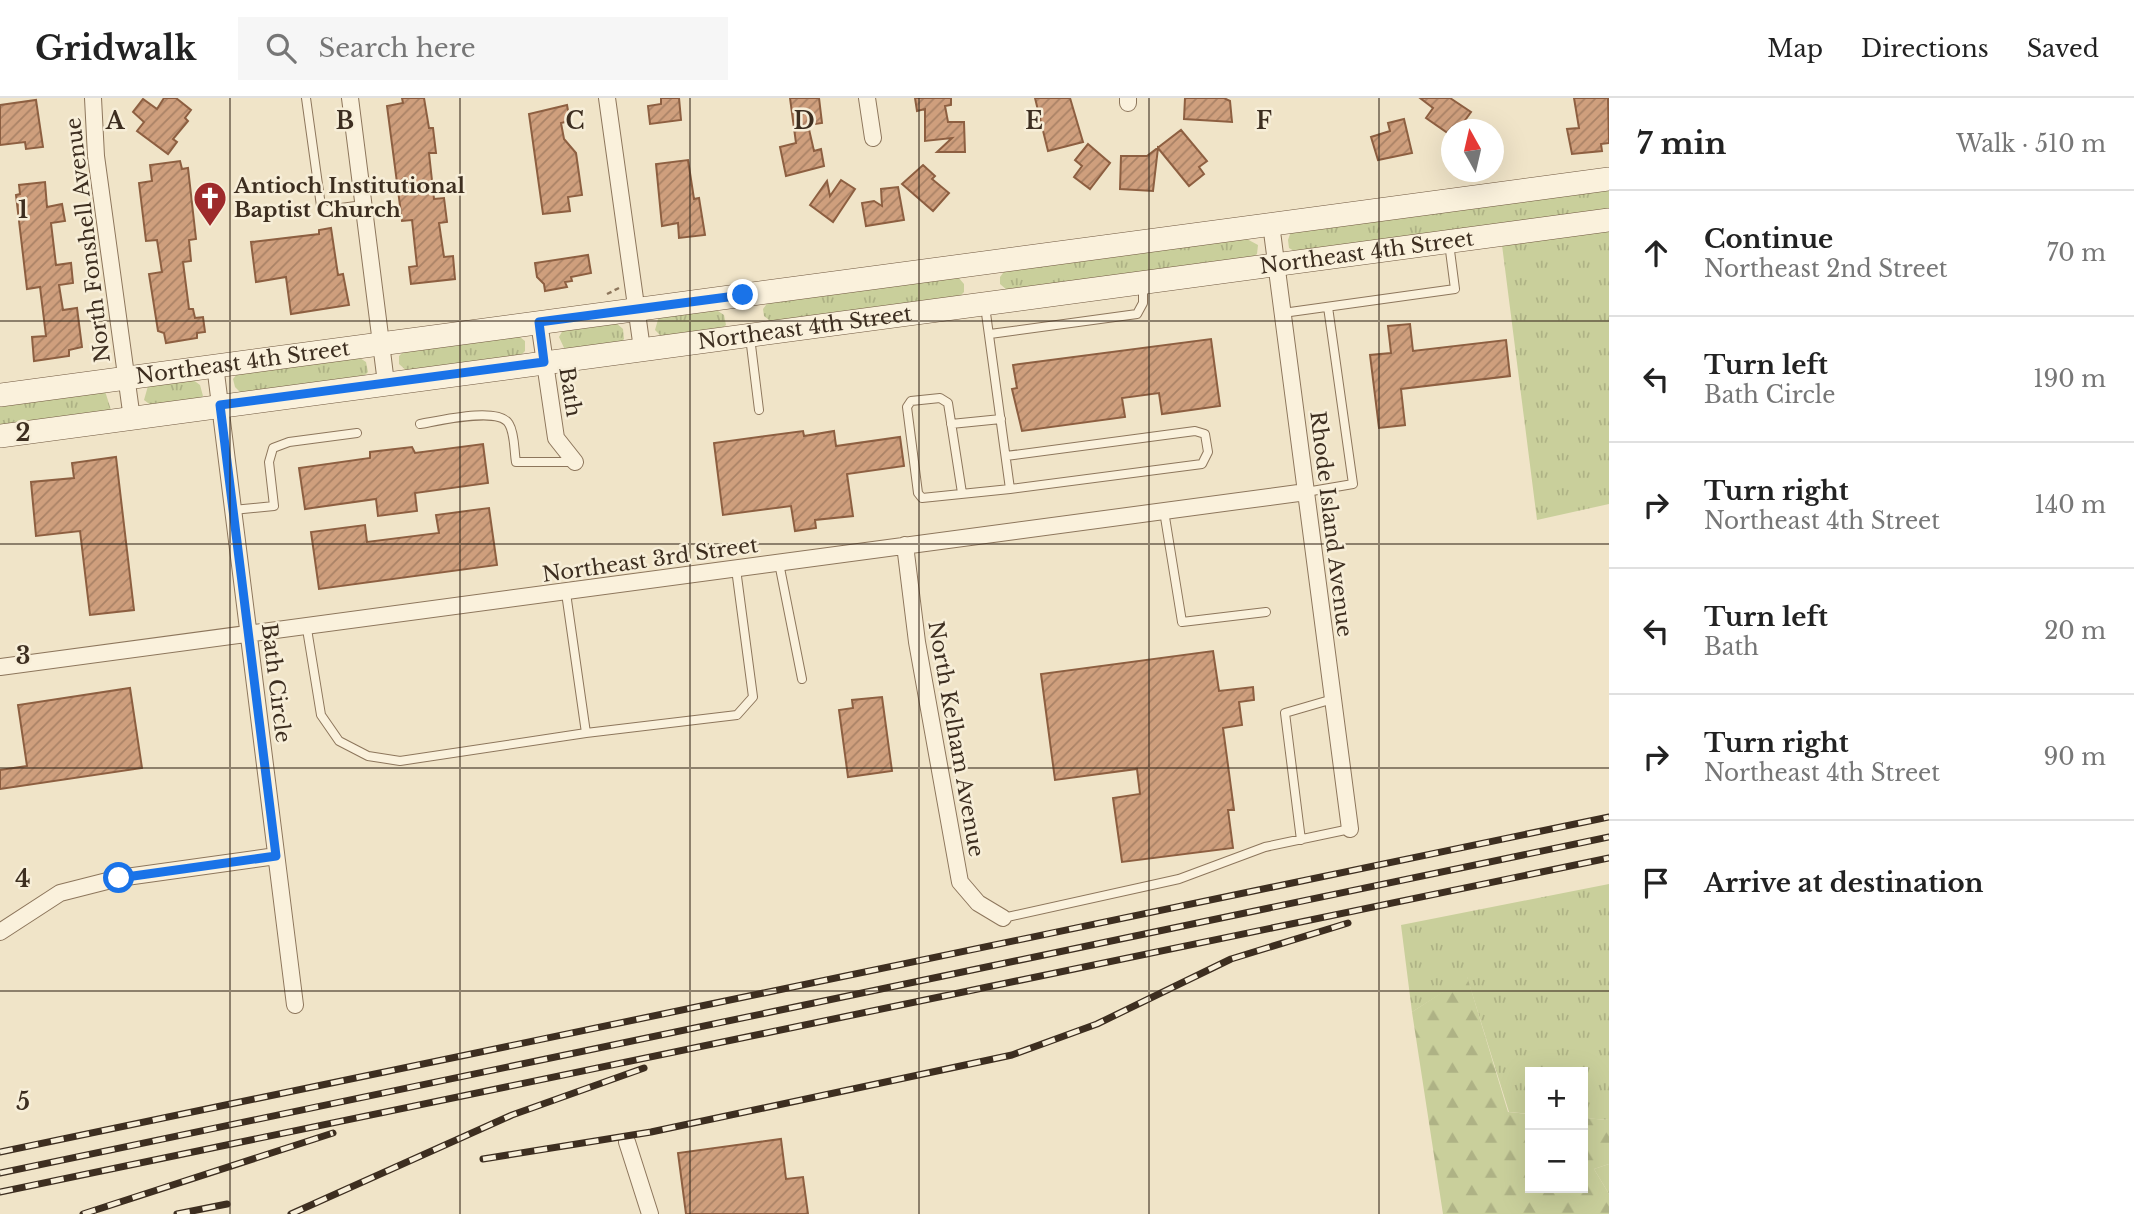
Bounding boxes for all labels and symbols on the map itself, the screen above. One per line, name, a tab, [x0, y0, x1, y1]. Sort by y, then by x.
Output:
text: B	[336, 107, 354, 135]
text: C	[566, 107, 584, 135]
text: D	[793, 107, 815, 135]
text: E	[1025, 107, 1043, 135]
text: F	[1256, 107, 1272, 135]
street label: North Fonshell Avenue	[60, 116, 116, 364]
north arrow	[1441, 119, 1504, 182]
place label: Antioch Institutional Baptist Church	[233, 173, 466, 223]
church icon: Antioch Institutional Baptist Church	[191, 179, 229, 228]
text: 1	[18, 196, 28, 224]
street label: Northeast 4th Street	[1258, 225, 1475, 280]
route end	[727, 279, 758, 310]
street label: Northeast 4th Street	[696, 301, 913, 355]
street label: Northeast 4th Street	[134, 335, 351, 390]
street label: Bath	[553, 365, 587, 419]
street label: Rhode Island Avenue	[1304, 410, 1358, 638]
text: 2	[16, 419, 30, 447]
street label: Northeast 3rd Street	[540, 532, 760, 588]
street label: North Kelham Avenue	[922, 619, 990, 859]
street label: Bath Circle	[256, 622, 296, 744]
text: 3	[16, 642, 30, 670]
route start	[103, 862, 134, 893]
text: 4	[15, 865, 31, 893]
text: 5	[16, 1088, 30, 1116]

